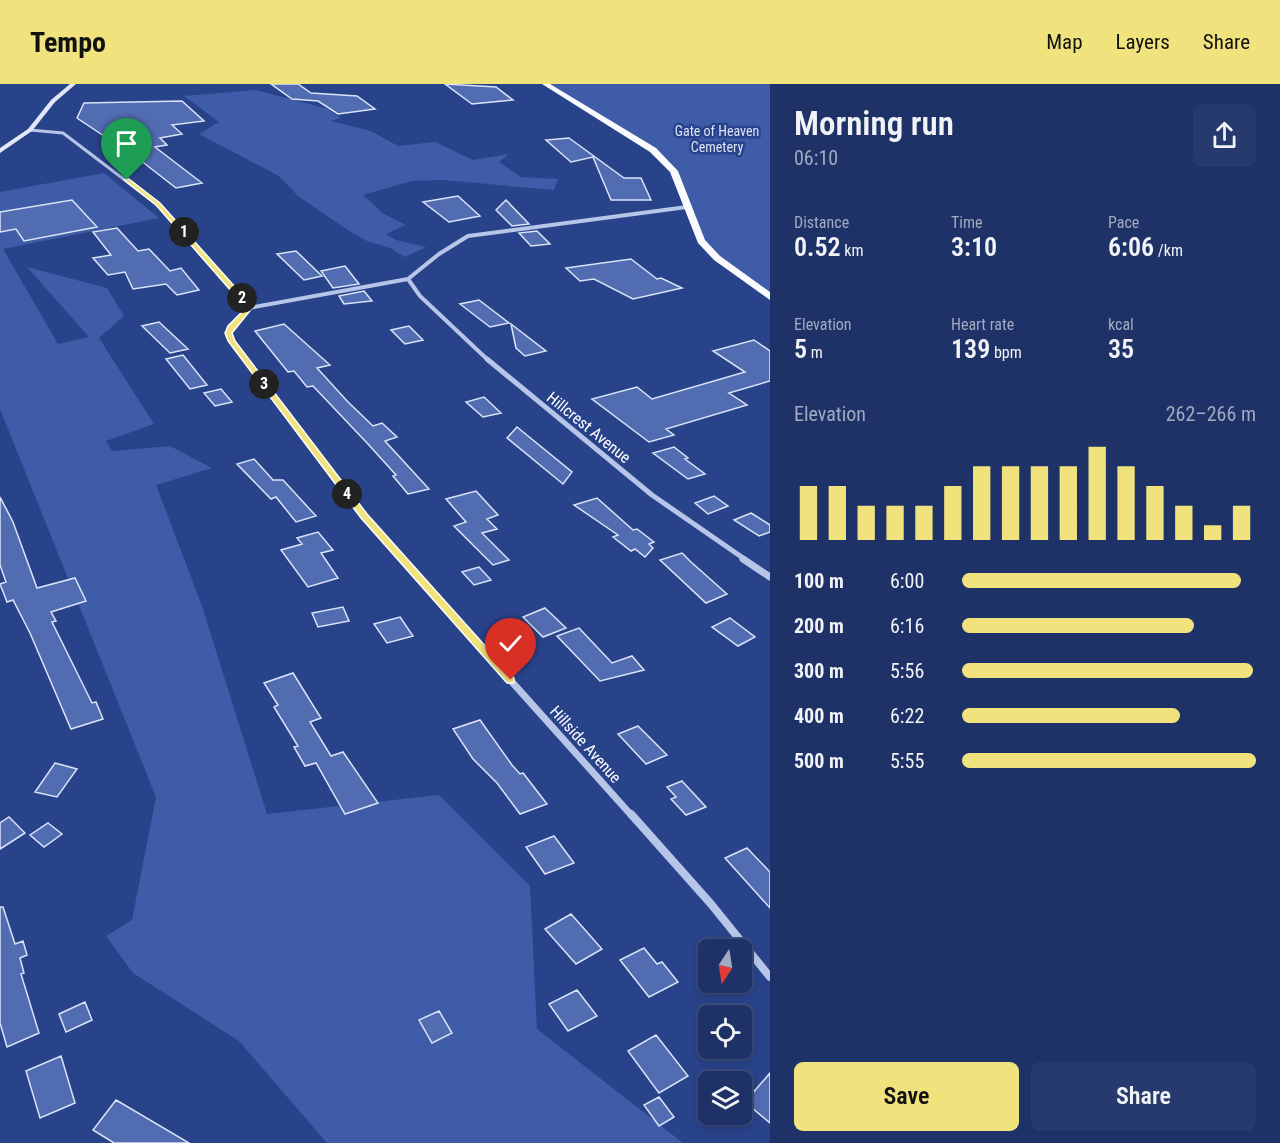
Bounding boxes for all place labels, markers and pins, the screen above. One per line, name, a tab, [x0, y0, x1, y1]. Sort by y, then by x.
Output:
pin	[101, 118, 152, 180]
pin: 1	[169, 217, 199, 247]
pin: 2	[227, 283, 257, 313]
pin: 3	[249, 369, 279, 399]
pin: 4	[332, 479, 362, 509]
pin	[485, 618, 536, 680]

